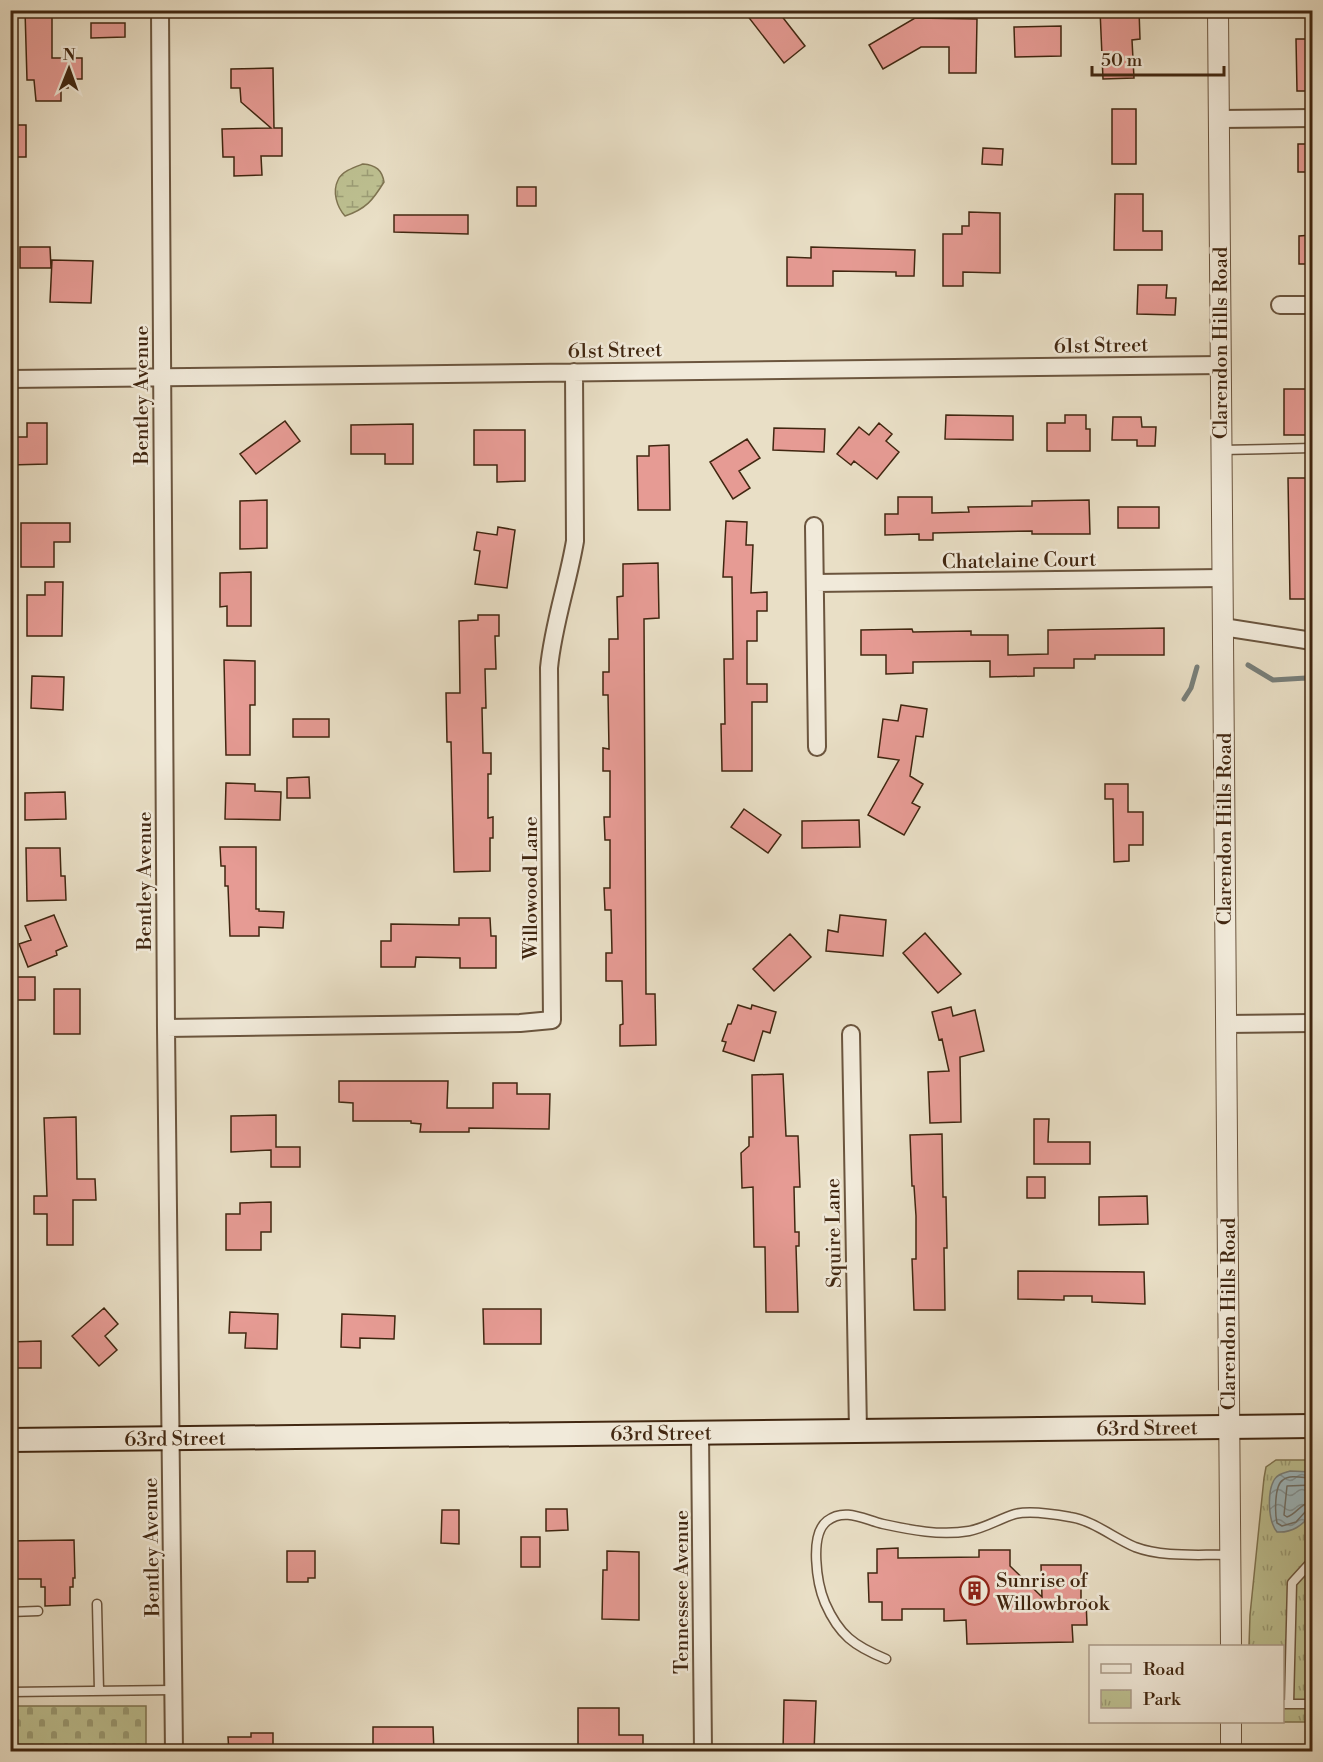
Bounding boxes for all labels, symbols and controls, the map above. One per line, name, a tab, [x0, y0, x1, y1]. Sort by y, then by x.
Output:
north arrow	[39, 39, 99, 99]
scale bar	[1092, 39, 1224, 77]
text: N	[63, 45, 76, 65]
text: 50 m	[1101, 49, 1143, 72]
street label: Clarendon Hills Road	[1209, 246, 1234, 439]
street label: Bentley Avenue	[130, 325, 155, 466]
street label: 61st Street	[1054, 333, 1149, 360]
street label: 61st Street	[568, 338, 663, 365]
street label: Chatelaine Court	[942, 548, 1096, 575]
street label: Clarendon Hills Road	[1213, 732, 1238, 925]
street label: Bentley Avenue	[133, 811, 158, 952]
street label: Willowood Lane	[519, 816, 544, 961]
street label: Squire Lane	[821, 1178, 848, 1288]
street label: Clarendon Hills Road	[1217, 1217, 1242, 1410]
street label: 63rd Street	[1096, 1416, 1198, 1442]
street label: 63rd Street	[610, 1421, 712, 1448]
street label: 63rd Street	[124, 1427, 226, 1453]
street label: Bentley Avenue	[139, 1477, 166, 1618]
street label: Tennessee Avenue	[670, 1510, 695, 1674]
place label: Sunrise of Willowbrook	[995, 1569, 1111, 1617]
building icon: Sunrise of Willowbrook	[959, 1575, 991, 1607]
legend	[1089, 1645, 1284, 1723]
text: Road	[1143, 1658, 1186, 1681]
text: Park	[1143, 1688, 1182, 1711]

